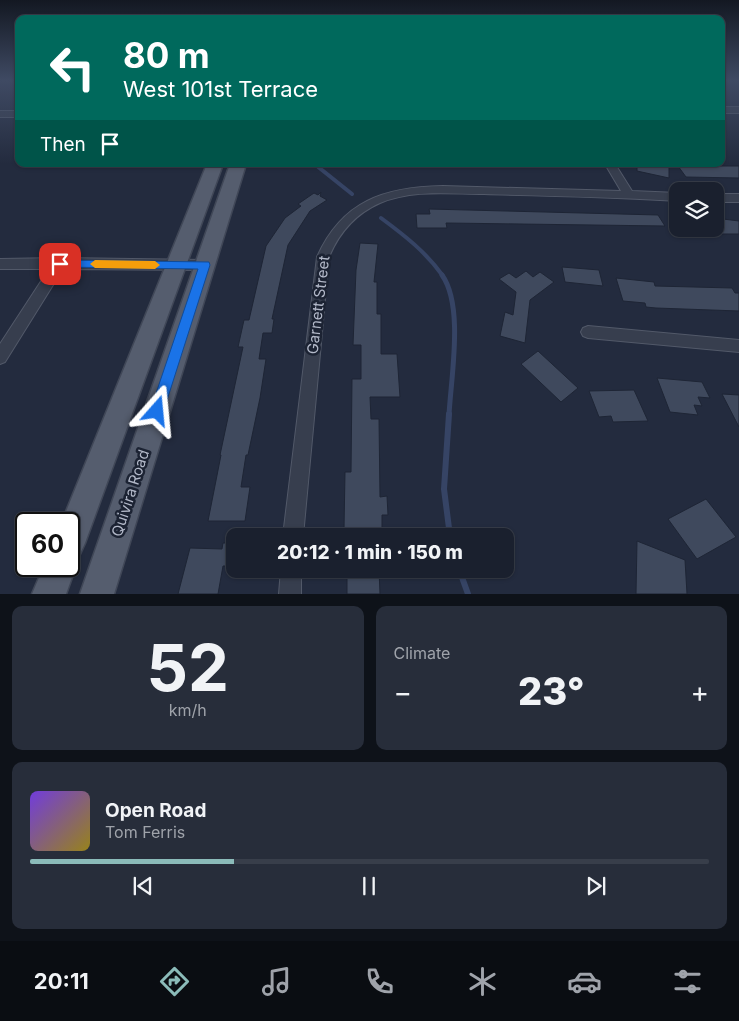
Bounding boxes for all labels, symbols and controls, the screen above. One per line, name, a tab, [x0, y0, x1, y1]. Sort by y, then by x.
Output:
text: 80 m	[123, 34, 210, 76]
icon: left	[40, 35, 105, 100]
text: West 101st Terrace	[123, 76, 318, 102]
icon: arrive	[96, 130, 124, 158]
text: Then	[40, 133, 86, 156]
map controls	[669, 182, 724, 237]
button: layers	[669, 182, 724, 237]
pin	[39, 243, 81, 285]
icon: arrive	[46, 250, 74, 278]
street label: Garnett Street	[303, 255, 333, 355]
position arrow	[130, 384, 182, 436]
street label: Quivira Road	[107, 447, 153, 539]
speed limit sign: 60	[15, 512, 80, 577]
text: 20:12 · 1 min · 150 m	[277, 541, 463, 564]
text: 52	[147, 628, 229, 707]
text: Climate	[394, 643, 450, 663]
text: 23°	[518, 668, 585, 714]
text: −	[394, 675, 412, 709]
text: +	[690, 675, 709, 709]
text: km/h	[169, 700, 207, 720]
text: Open Road	[105, 799, 206, 822]
text: Tom Ferris	[105, 822, 185, 842]
icon: previous	[129, 872, 157, 900]
icon: pause	[355, 872, 383, 900]
icon: next	[582, 872, 610, 900]
icon: directions	[157, 964, 192, 999]
icon: music	[259, 964, 294, 999]
icon: phone	[362, 964, 397, 999]
icon: climate	[465, 964, 500, 999]
icon: car	[567, 964, 602, 999]
icon: filters	[670, 964, 705, 999]
text: 20:11	[34, 968, 89, 994]

